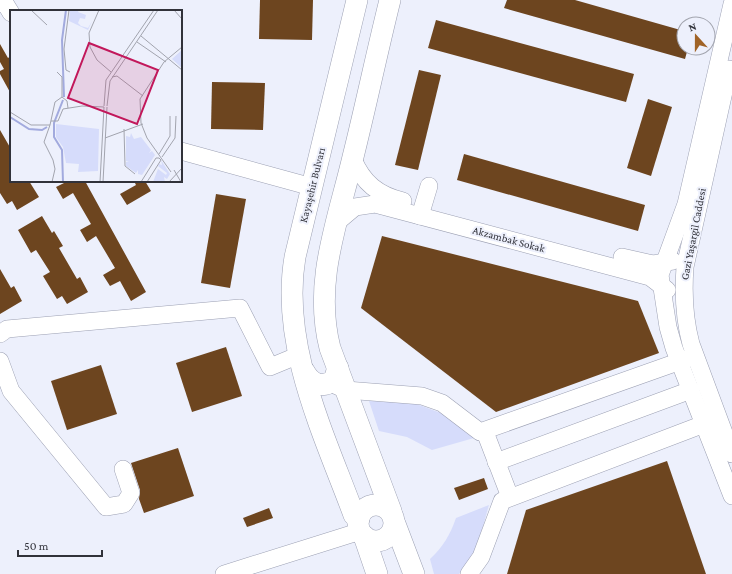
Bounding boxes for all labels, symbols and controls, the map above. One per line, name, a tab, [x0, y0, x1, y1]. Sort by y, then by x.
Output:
inset map	[10, 10, 182, 182]
north arrow	[676, 16, 716, 56]
text: N	[687, 20, 699, 34]
street label: Kayaşehir Bulvarı	[297, 146, 328, 224]
street label: Gazi Yaşargil Caddesi	[678, 187, 709, 281]
street label: Akzambak Sokak	[472, 224, 547, 255]
scale bar	[18, 532, 102, 558]
text: 50 m	[24, 539, 49, 553]

